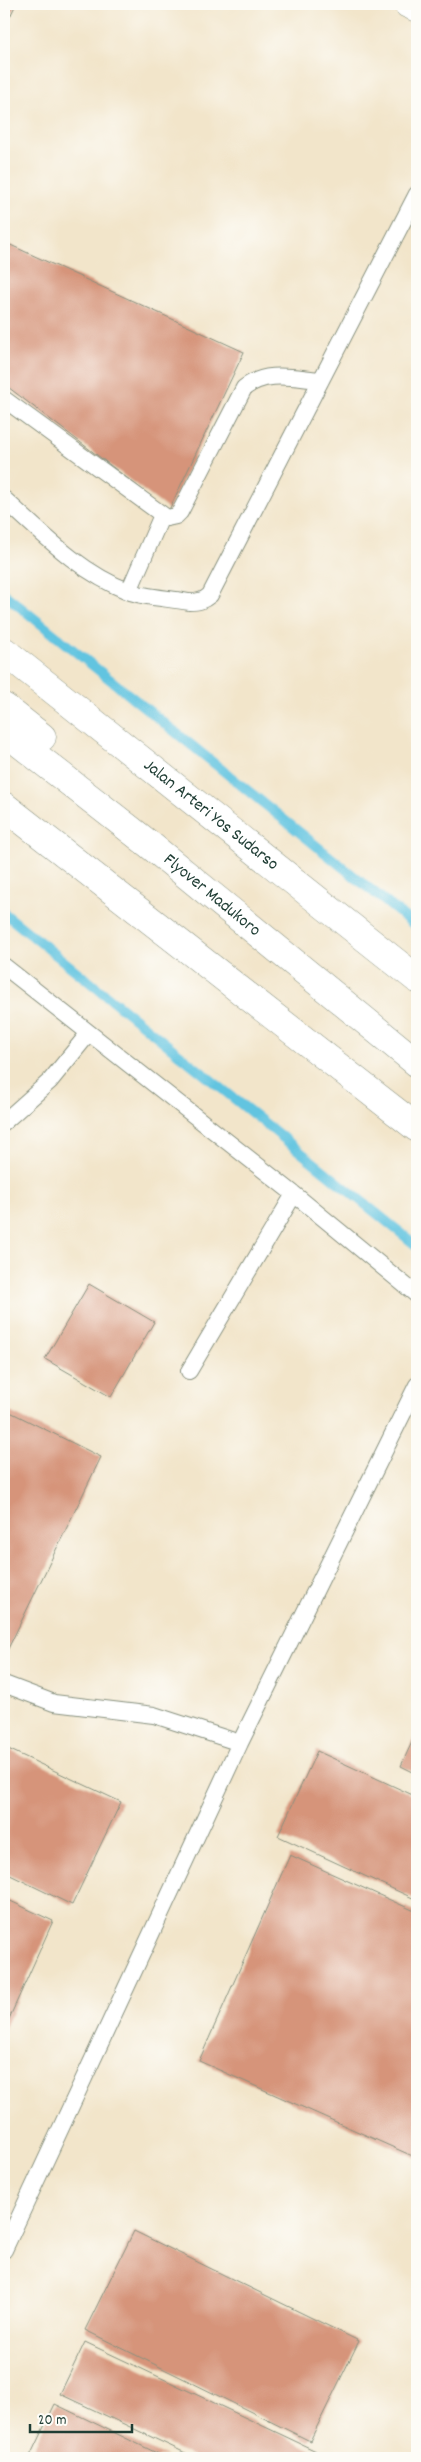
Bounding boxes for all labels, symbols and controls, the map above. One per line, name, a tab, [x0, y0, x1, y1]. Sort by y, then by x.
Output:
street label: Jalan Arteri Yos Sudarso	[138, 754, 284, 877]
street label: Flyover Madukoro	[158, 848, 266, 943]
scale bar	[30, 2402, 132, 2434]
text: 20 m	[38, 2410, 66, 2432]

